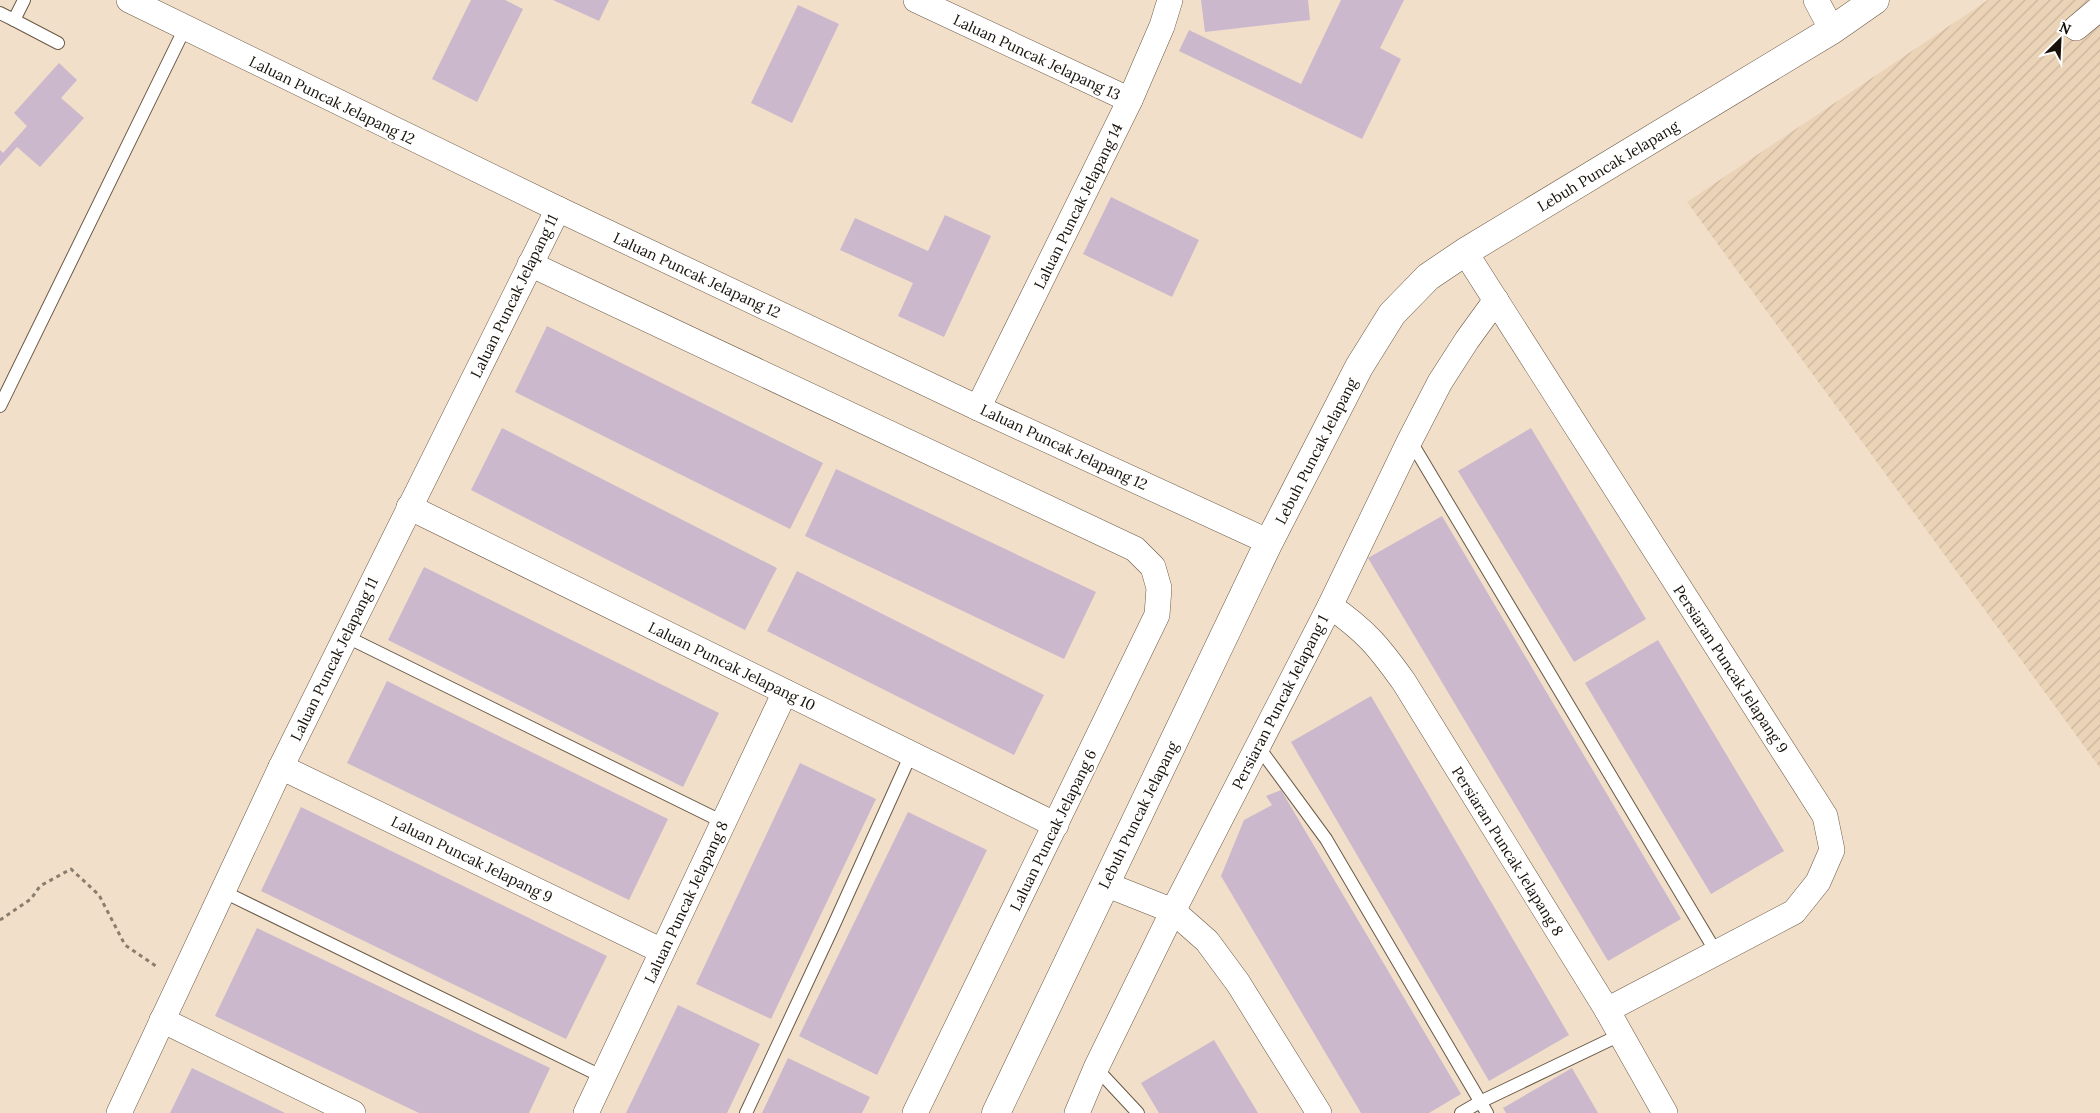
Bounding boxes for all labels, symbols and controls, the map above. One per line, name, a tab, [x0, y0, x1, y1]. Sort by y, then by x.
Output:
street label: Laluan Puncak Jelapang 13	[950, 10, 1124, 104]
north arrow	[2035, 15, 2085, 65]
text: N	[2057, 18, 2074, 39]
street label: Laluan Puncak Jelapang 12	[246, 52, 418, 148]
street label: Lebuh Puncak Jelapang	[1534, 116, 1683, 216]
street label: Laluan Puncak Jelapang 14	[1029, 120, 1127, 292]
street label: Laluan Puncak Jelapang 11	[466, 211, 562, 381]
street label: Laluan Puncak Jelapang 12	[610, 228, 784, 322]
street label: Lebuh Puncak Jelapang	[1271, 374, 1361, 527]
street label: Laluan Puncak Jelapang 12	[977, 400, 1151, 494]
street label: Laluan Puncak Jelapang 11	[286, 574, 382, 744]
street label: Persiaran Puncak Jelapang 9	[1670, 581, 1792, 757]
street label: Persiaran Puncak Jelapang 1	[1228, 612, 1332, 792]
street label: Laluan Puncak Jelapang 10	[645, 617, 819, 715]
street label: Lebuh Puncak Jelapang	[1094, 738, 1182, 892]
street label: Laluan Puncak Jelapang 6	[1006, 746, 1100, 914]
street label: Persiaran Puncak Jelapang 8	[1448, 763, 1568, 939]
street label: Laluan Puncak Jelapang 9	[388, 812, 556, 906]
street label: Laluan Puncak Jelapang 8	[640, 818, 732, 986]

